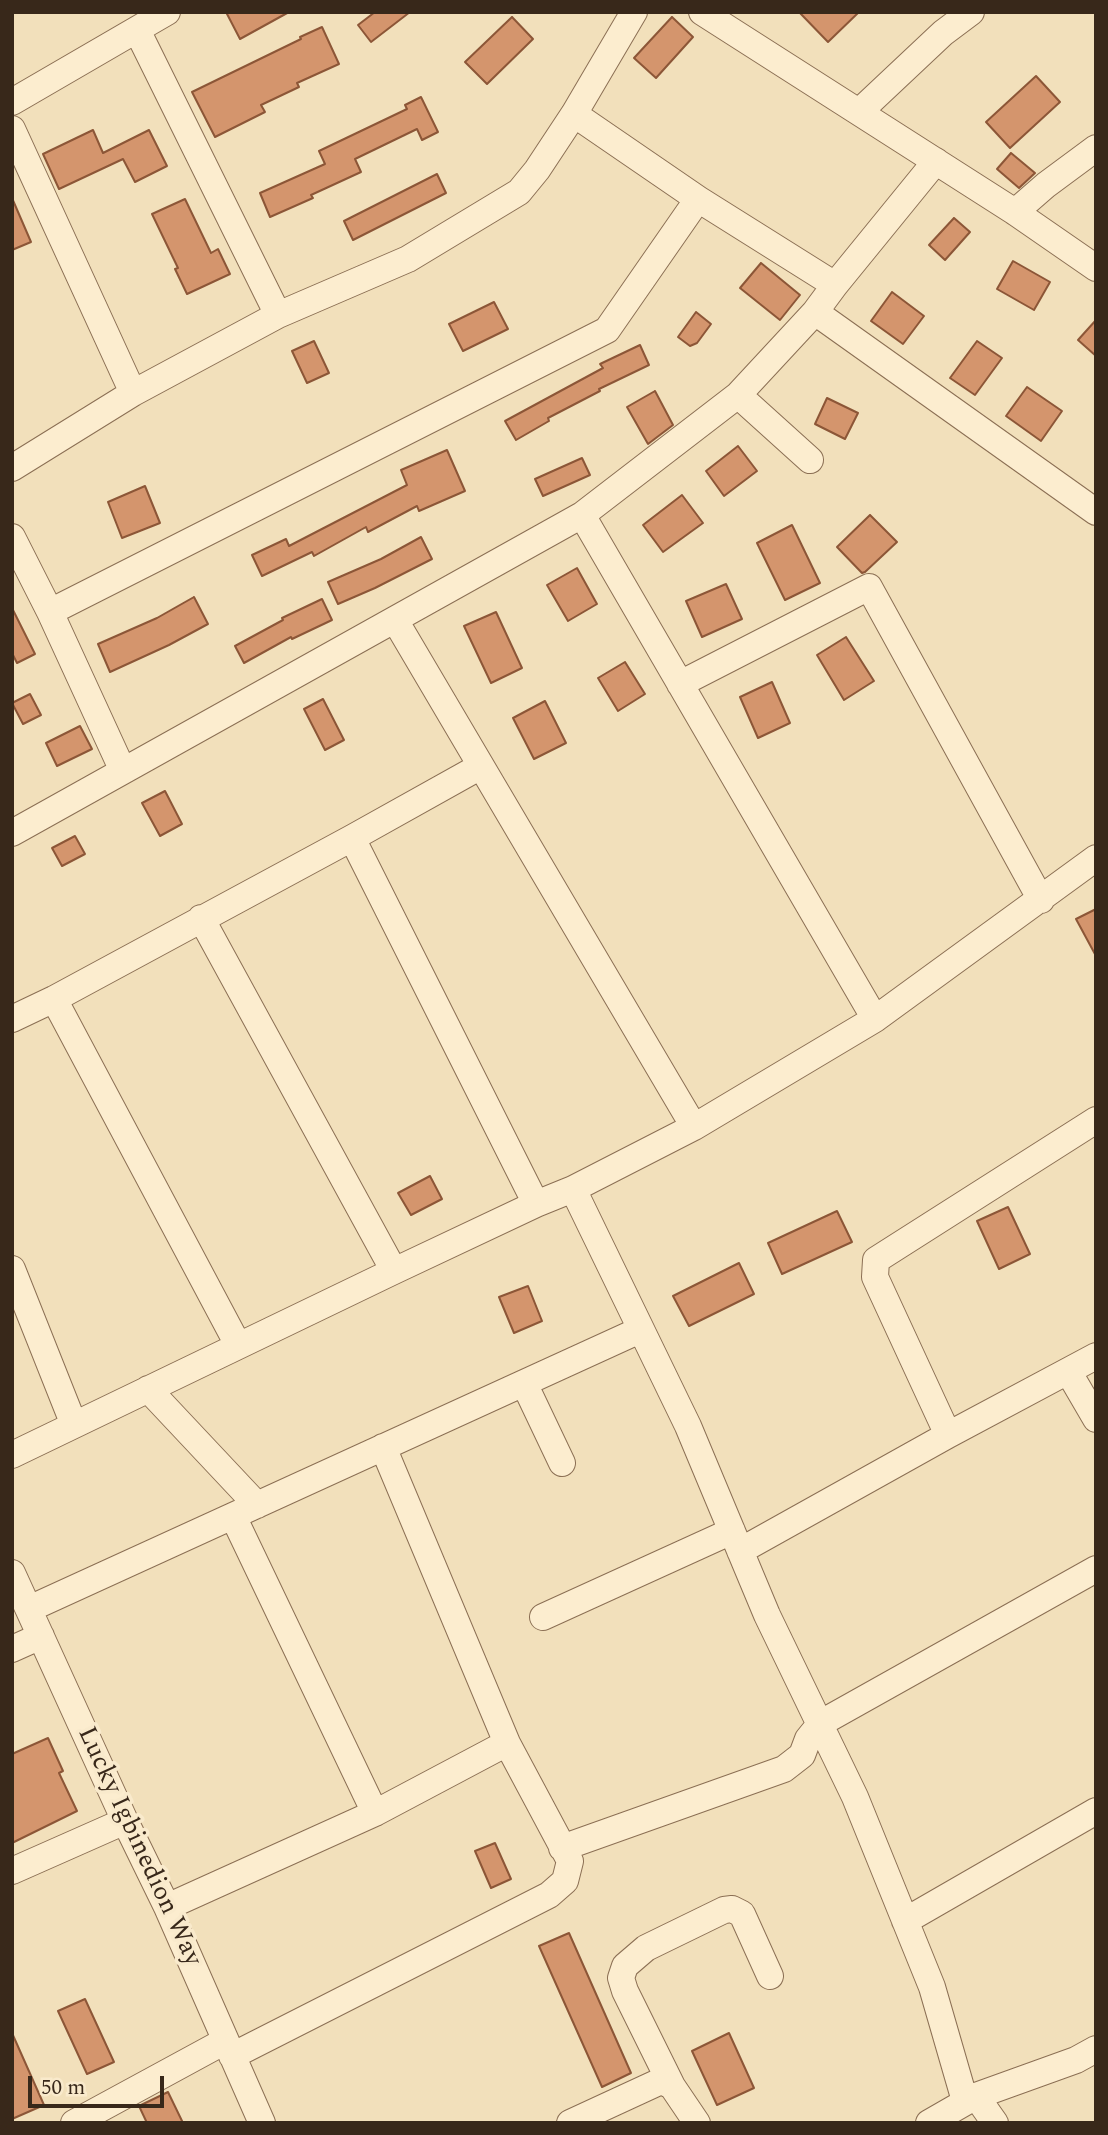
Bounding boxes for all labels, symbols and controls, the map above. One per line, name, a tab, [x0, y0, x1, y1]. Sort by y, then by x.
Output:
street label: Lucky Igbinedion Way	[69, 1723, 207, 1971]
scale bar	[32, 2062, 168, 2106]
text: 50 m	[41, 2072, 85, 2104]

